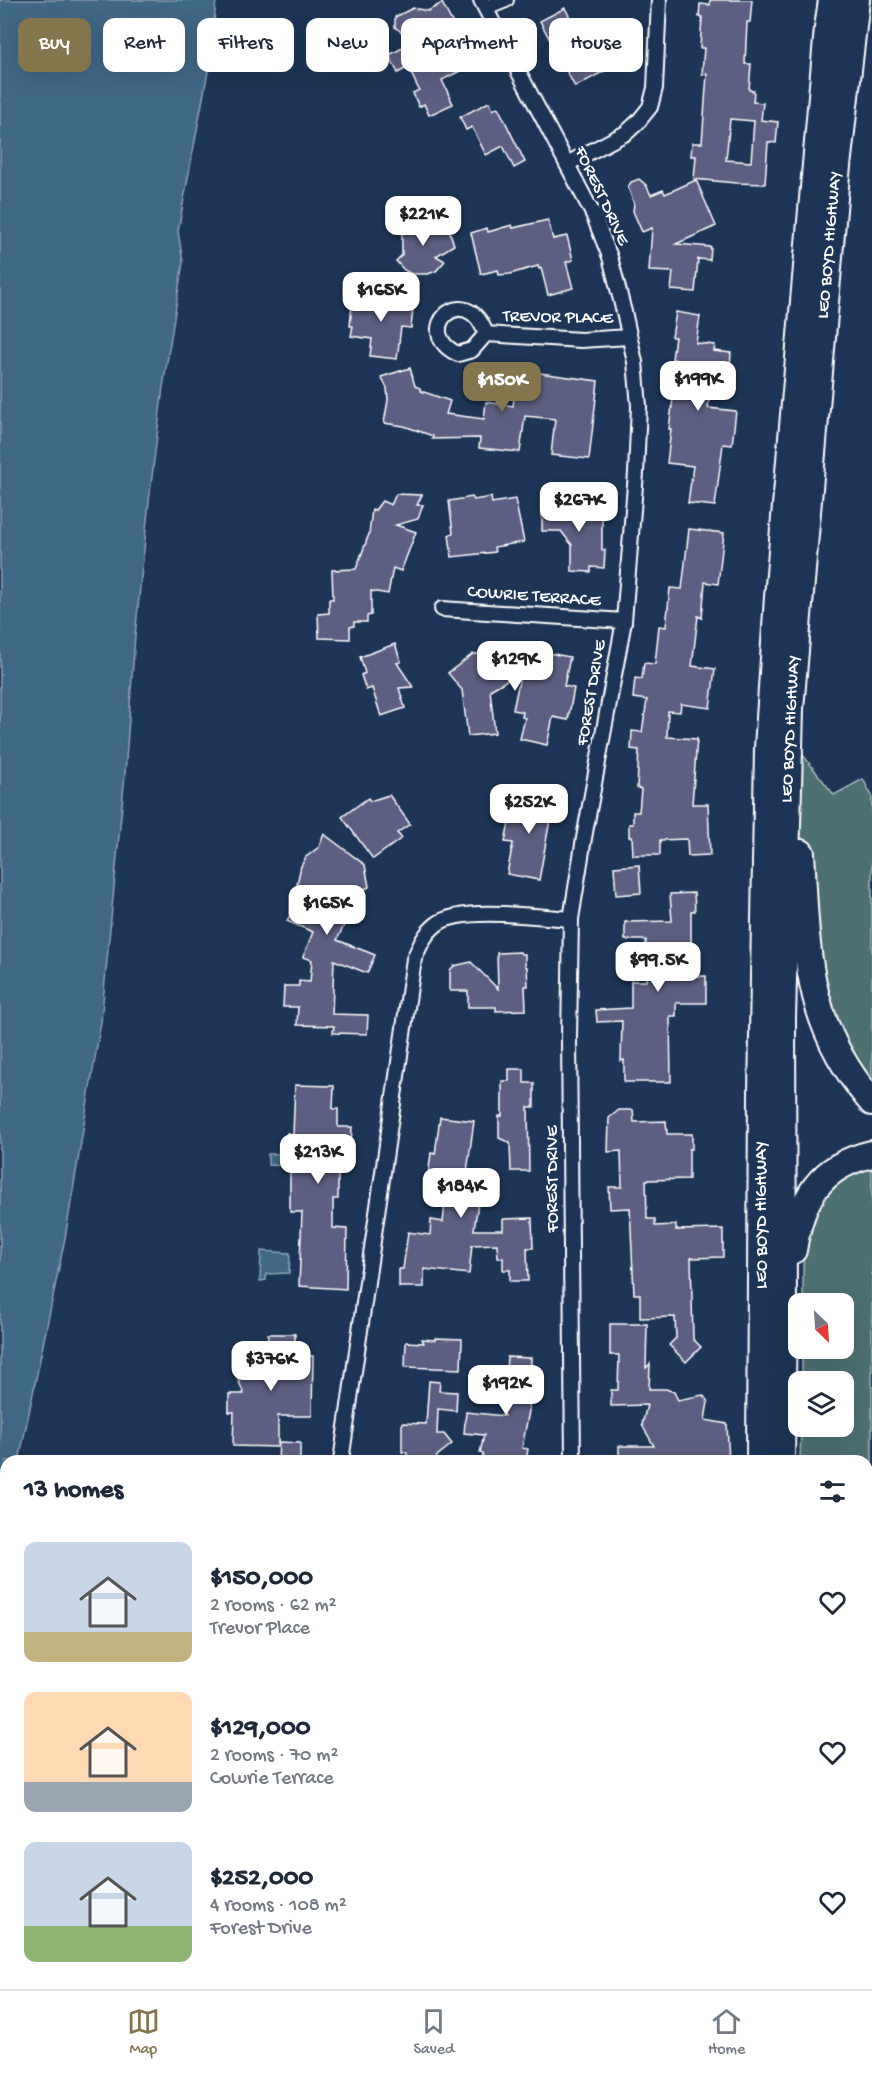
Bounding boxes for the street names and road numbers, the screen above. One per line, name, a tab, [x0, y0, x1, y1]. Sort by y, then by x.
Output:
street label: FOREST DRIVE	[568, 142, 633, 250]
street label: LEO BOYD HIGHWAY	[813, 170, 847, 320]
street label: TREVOR PLACE	[502, 307, 614, 329]
street label: COWRIE TERRACE	[467, 582, 602, 612]
street label: FOREST DRIVE	[572, 638, 612, 748]
street label: LEO BOYD HIGHWAY	[777, 655, 805, 803]
street label: FOREST DRIVE	[543, 1125, 564, 1233]
street label: LEO BOYD HIGHWAY	[752, 1141, 773, 1289]

